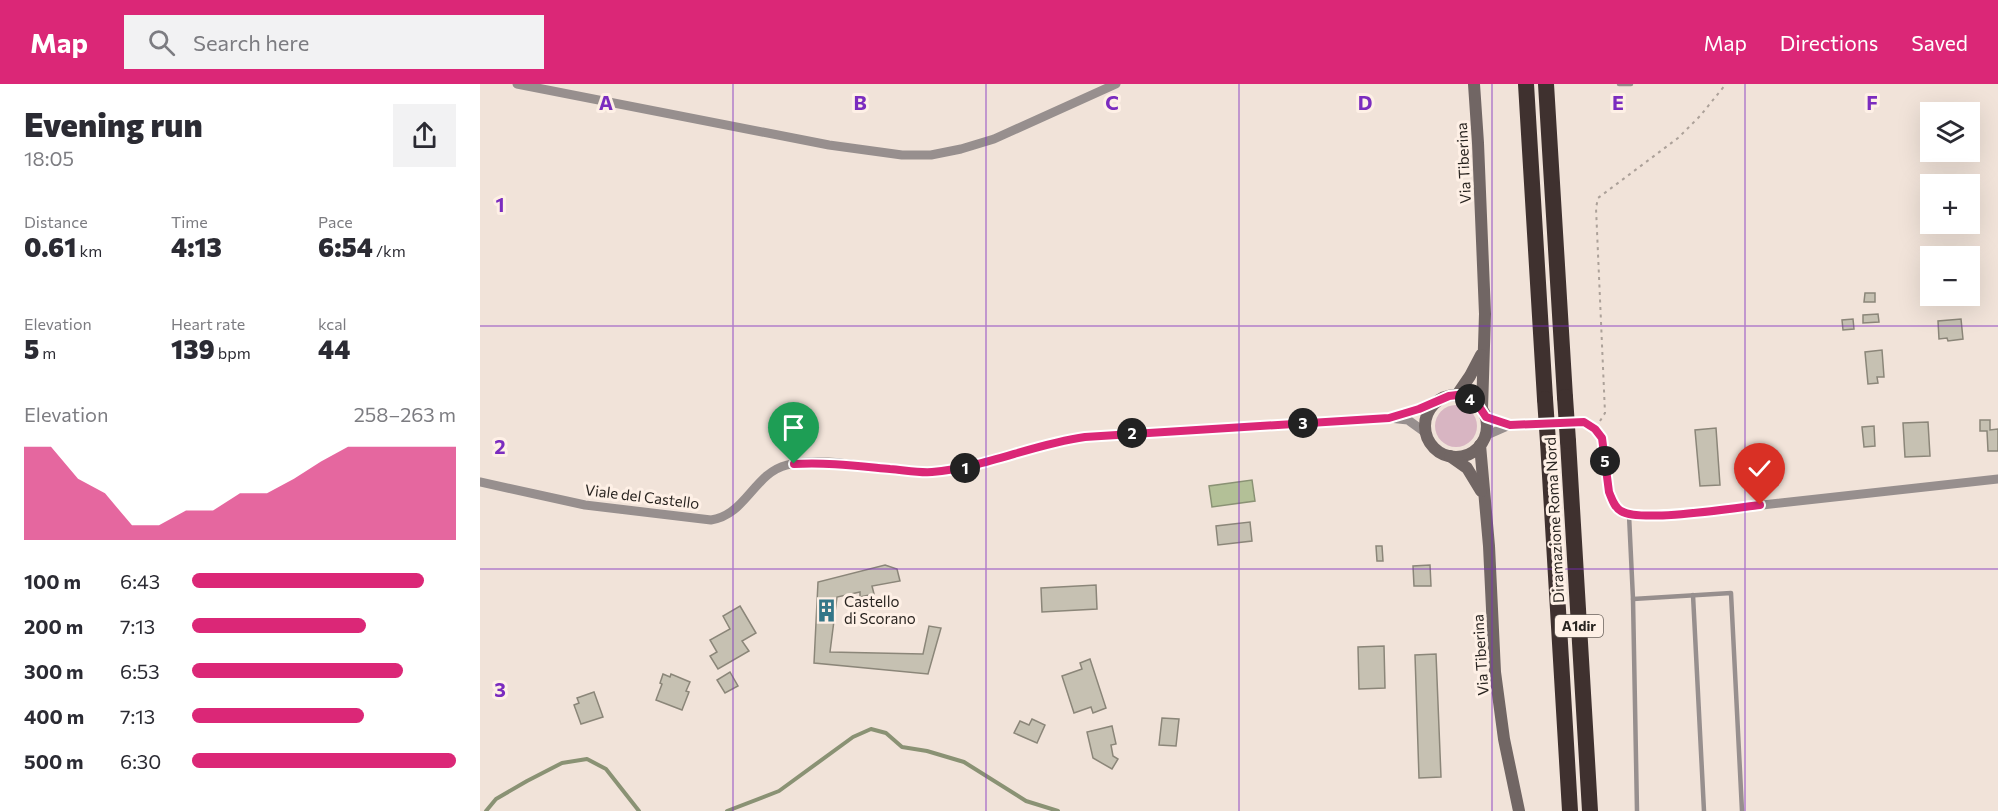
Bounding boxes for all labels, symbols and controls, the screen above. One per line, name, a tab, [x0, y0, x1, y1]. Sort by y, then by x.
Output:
search box	[124, 15, 544, 69]
text: Map	[30, 25, 88, 59]
icon: search	[145, 26, 178, 59]
text: Search here	[193, 29, 309, 56]
text: Map	[1704, 30, 1747, 55]
text: Directions	[1780, 30, 1878, 55]
text: Saved	[1911, 30, 1968, 55]
text: A	[599, 90, 613, 114]
text: B	[853, 90, 867, 114]
text: C	[1105, 90, 1119, 114]
text: D	[1358, 90, 1372, 114]
text: E	[1612, 90, 1624, 114]
text: F	[1866, 90, 1878, 114]
map controls	[1920, 102, 1980, 306]
button: layers	[1920, 102, 1980, 162]
text: Evening run	[24, 103, 203, 144]
button: share	[393, 104, 456, 167]
street label: Via Tiberina	[1452, 122, 1474, 204]
text: 18:05	[24, 146, 74, 170]
button: +	[1920, 174, 1980, 234]
text: 1	[495, 192, 505, 216]
text: Distance	[24, 212, 88, 231]
text: Time	[171, 212, 208, 231]
text: Pace	[318, 212, 353, 231]
text: 0.61	[24, 231, 76, 262]
text: 4:13	[171, 231, 222, 262]
text: 6:54	[318, 231, 373, 262]
text: km	[76, 241, 102, 260]
text: /km	[373, 241, 406, 260]
button: −	[1920, 246, 1980, 306]
text: Elevation	[24, 314, 92, 333]
text: Heart rate	[171, 314, 245, 333]
text: kcal	[318, 314, 347, 333]
text: 5	[24, 333, 39, 364]
text: 139	[171, 333, 215, 364]
text: 44	[318, 333, 350, 364]
text: m	[39, 343, 56, 362]
text: bpm	[215, 343, 251, 362]
pin: 4	[1455, 384, 1485, 414]
text: 4	[1465, 389, 1475, 408]
text: Elevation	[24, 402, 109, 426]
text: 258–263 m	[354, 402, 456, 426]
pin	[768, 402, 819, 464]
pin: 3	[1288, 408, 1318, 438]
icon: arrive	[777, 411, 810, 444]
text: 3	[1298, 413, 1308, 432]
pin: 2	[1117, 418, 1147, 448]
text: 2	[1127, 423, 1137, 442]
text: 2	[494, 434, 506, 458]
street label: Diramazione Roma Nord	[1541, 437, 1567, 603]
pin	[1734, 443, 1785, 505]
pin: 5	[1590, 446, 1620, 476]
text: 5	[1600, 451, 1610, 470]
icon: check	[1743, 452, 1776, 485]
pin: 1	[950, 453, 980, 483]
text: 1	[961, 458, 969, 477]
street label: Viale del Castello	[584, 480, 700, 512]
text: 100 m	[24, 569, 81, 593]
text: 6:43	[120, 569, 160, 593]
place label: Castello di Scorano	[844, 592, 916, 627]
building icon: Castello di Scorano	[813, 598, 839, 624]
text: 200 m	[24, 614, 83, 638]
text: 7:13	[120, 614, 155, 638]
street label: Via Tiberina	[1468, 614, 1492, 696]
road number: A1dir	[1555, 615, 1603, 637]
text: 300 m	[24, 659, 84, 683]
text: 6:53	[120, 659, 160, 683]
text: 3	[494, 677, 506, 701]
text: 400 m	[24, 704, 84, 728]
text: 7:13	[120, 704, 155, 728]
text: 500 m	[24, 749, 84, 773]
text: 6:30	[120, 749, 161, 773]

